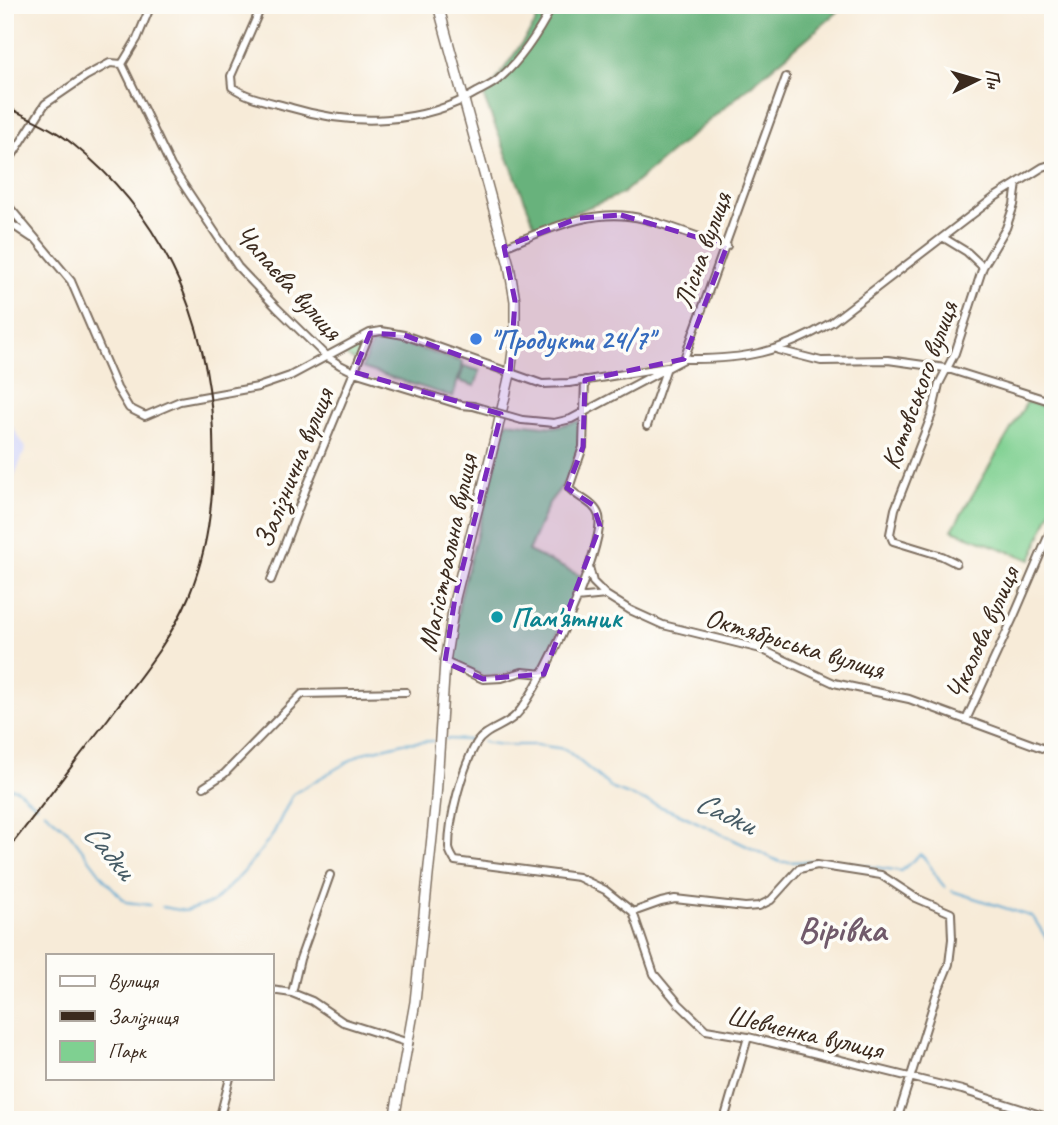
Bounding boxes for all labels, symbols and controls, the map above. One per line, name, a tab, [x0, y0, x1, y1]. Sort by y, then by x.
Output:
north arrow	[942, 46, 1012, 116]
text: Пн	[980, 68, 1006, 91]
street label: Лісна вулиця	[665, 186, 739, 313]
street label: Чапаєва вулиця	[228, 217, 351, 348]
street label: Котовського вулиця	[872, 296, 966, 474]
place label: "Продукти 24/7"	[490, 322, 660, 358]
marker: "Продукти 24/7"	[468, 331, 484, 347]
street label: Залізнична вулиця	[245, 381, 343, 553]
street label: Магістральна вулиця	[409, 449, 485, 654]
street label: Чкалова вулиця	[937, 559, 1028, 705]
street label: Октябрьська вулиця	[701, 599, 890, 687]
place label: Пам'ятник	[511, 600, 624, 635]
marker: Пам'ятник	[489, 609, 505, 625]
water label: Садки	[690, 783, 765, 845]
water label: Садки	[75, 815, 146, 889]
district label: Вірівка	[798, 907, 889, 952]
legend	[46, 954, 273, 1080]
text: Вулиця	[108, 968, 159, 994]
street label: Шевченка вулиця	[724, 997, 889, 1067]
text: Залізниця	[108, 1004, 179, 1031]
text: Парк	[108, 1038, 148, 1064]

